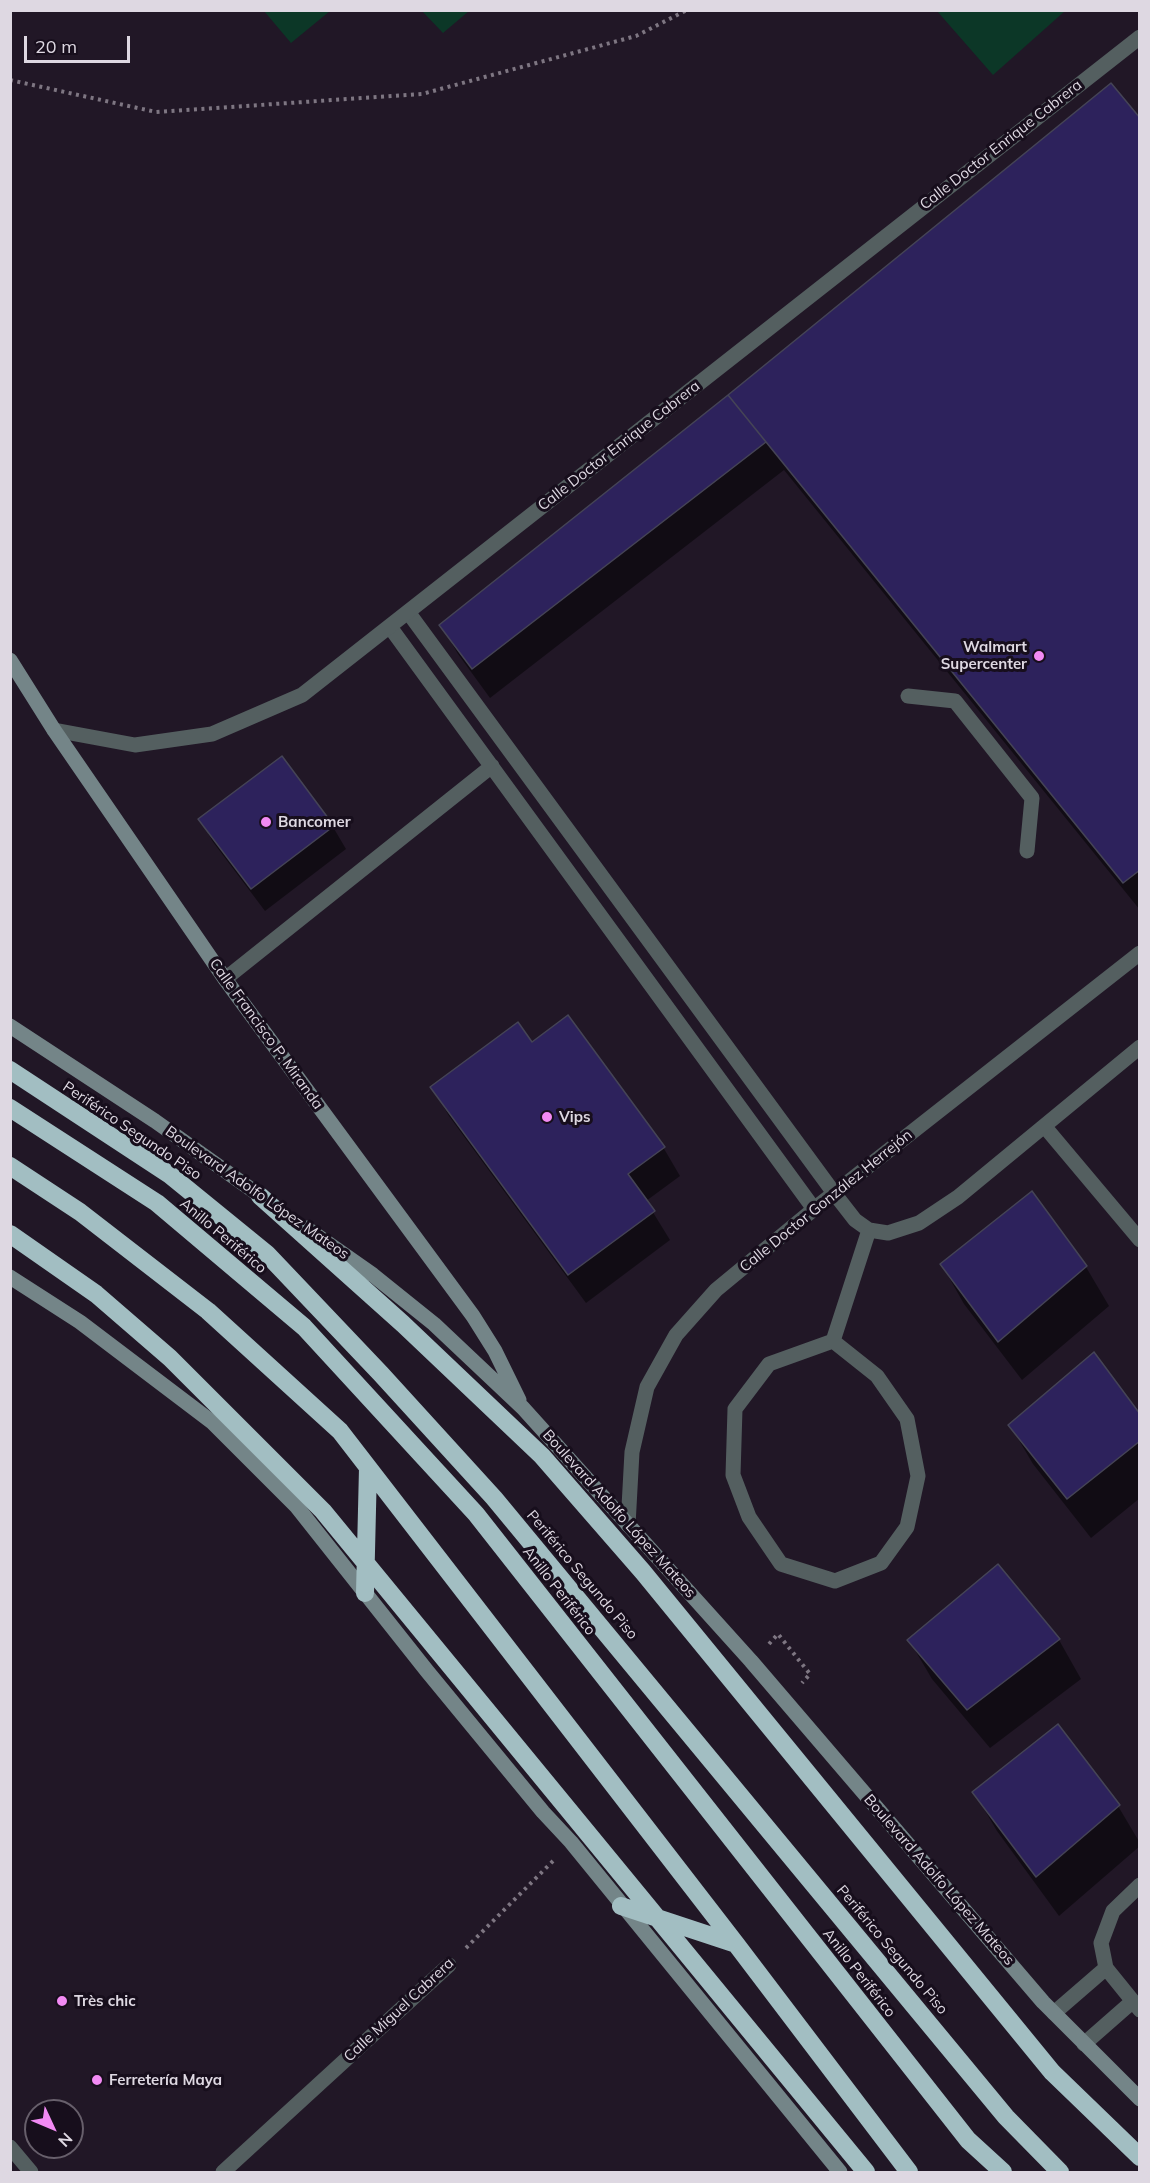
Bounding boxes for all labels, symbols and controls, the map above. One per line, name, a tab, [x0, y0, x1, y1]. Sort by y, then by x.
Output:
scale bar	[27, 24, 134, 62]
text: 20 m	[35, 35, 77, 58]
street label: Calle Doctor Enrique Cabrera	[916, 76, 1086, 214]
street label: Calle Doctor Enrique Cabrera	[534, 377, 704, 515]
place label: Walmart Supercenter	[941, 638, 1027, 673]
marker: Walmart Supercenter	[1032, 649, 1046, 663]
place label: Bancomer	[278, 813, 351, 831]
marker: Bancomer	[259, 815, 273, 829]
street label: Calle Francisco P. Miranda	[205, 955, 327, 1113]
street label: Periférico Segundo Piso	[59, 1078, 205, 1184]
place label: Vips	[559, 1108, 591, 1126]
marker: Vips	[540, 1110, 554, 1124]
street label: Boulevard Adolfo López Mateos	[162, 1122, 352, 1264]
street label: Calle Doctor González Herrejón	[736, 1126, 916, 1276]
street label: Anillo Periférico	[176, 1195, 270, 1277]
street label: Boulevard Adolfo López Mateos	[539, 1426, 699, 1602]
street label: Periférico Segundo Piso	[523, 1507, 641, 1643]
street label: Anillo Periférico	[519, 1543, 599, 1639]
street label: Boulevard Adolfo López Mateos	[860, 1791, 1018, 1969]
street label: Periférico Segundo Piso	[833, 1882, 951, 2018]
street label: Anillo Periférico	[819, 1925, 899, 2021]
street label: Calle Miguel Cabrera	[340, 1954, 458, 2066]
place label: Très chic	[74, 1992, 136, 2010]
marker: Très chic	[55, 1994, 69, 2008]
place label: Ferretería Maya	[109, 2071, 222, 2089]
marker: Ferretería Maya	[90, 2073, 104, 2087]
north arrow	[24, 2099, 84, 2159]
text: N	[54, 2129, 77, 2151]

